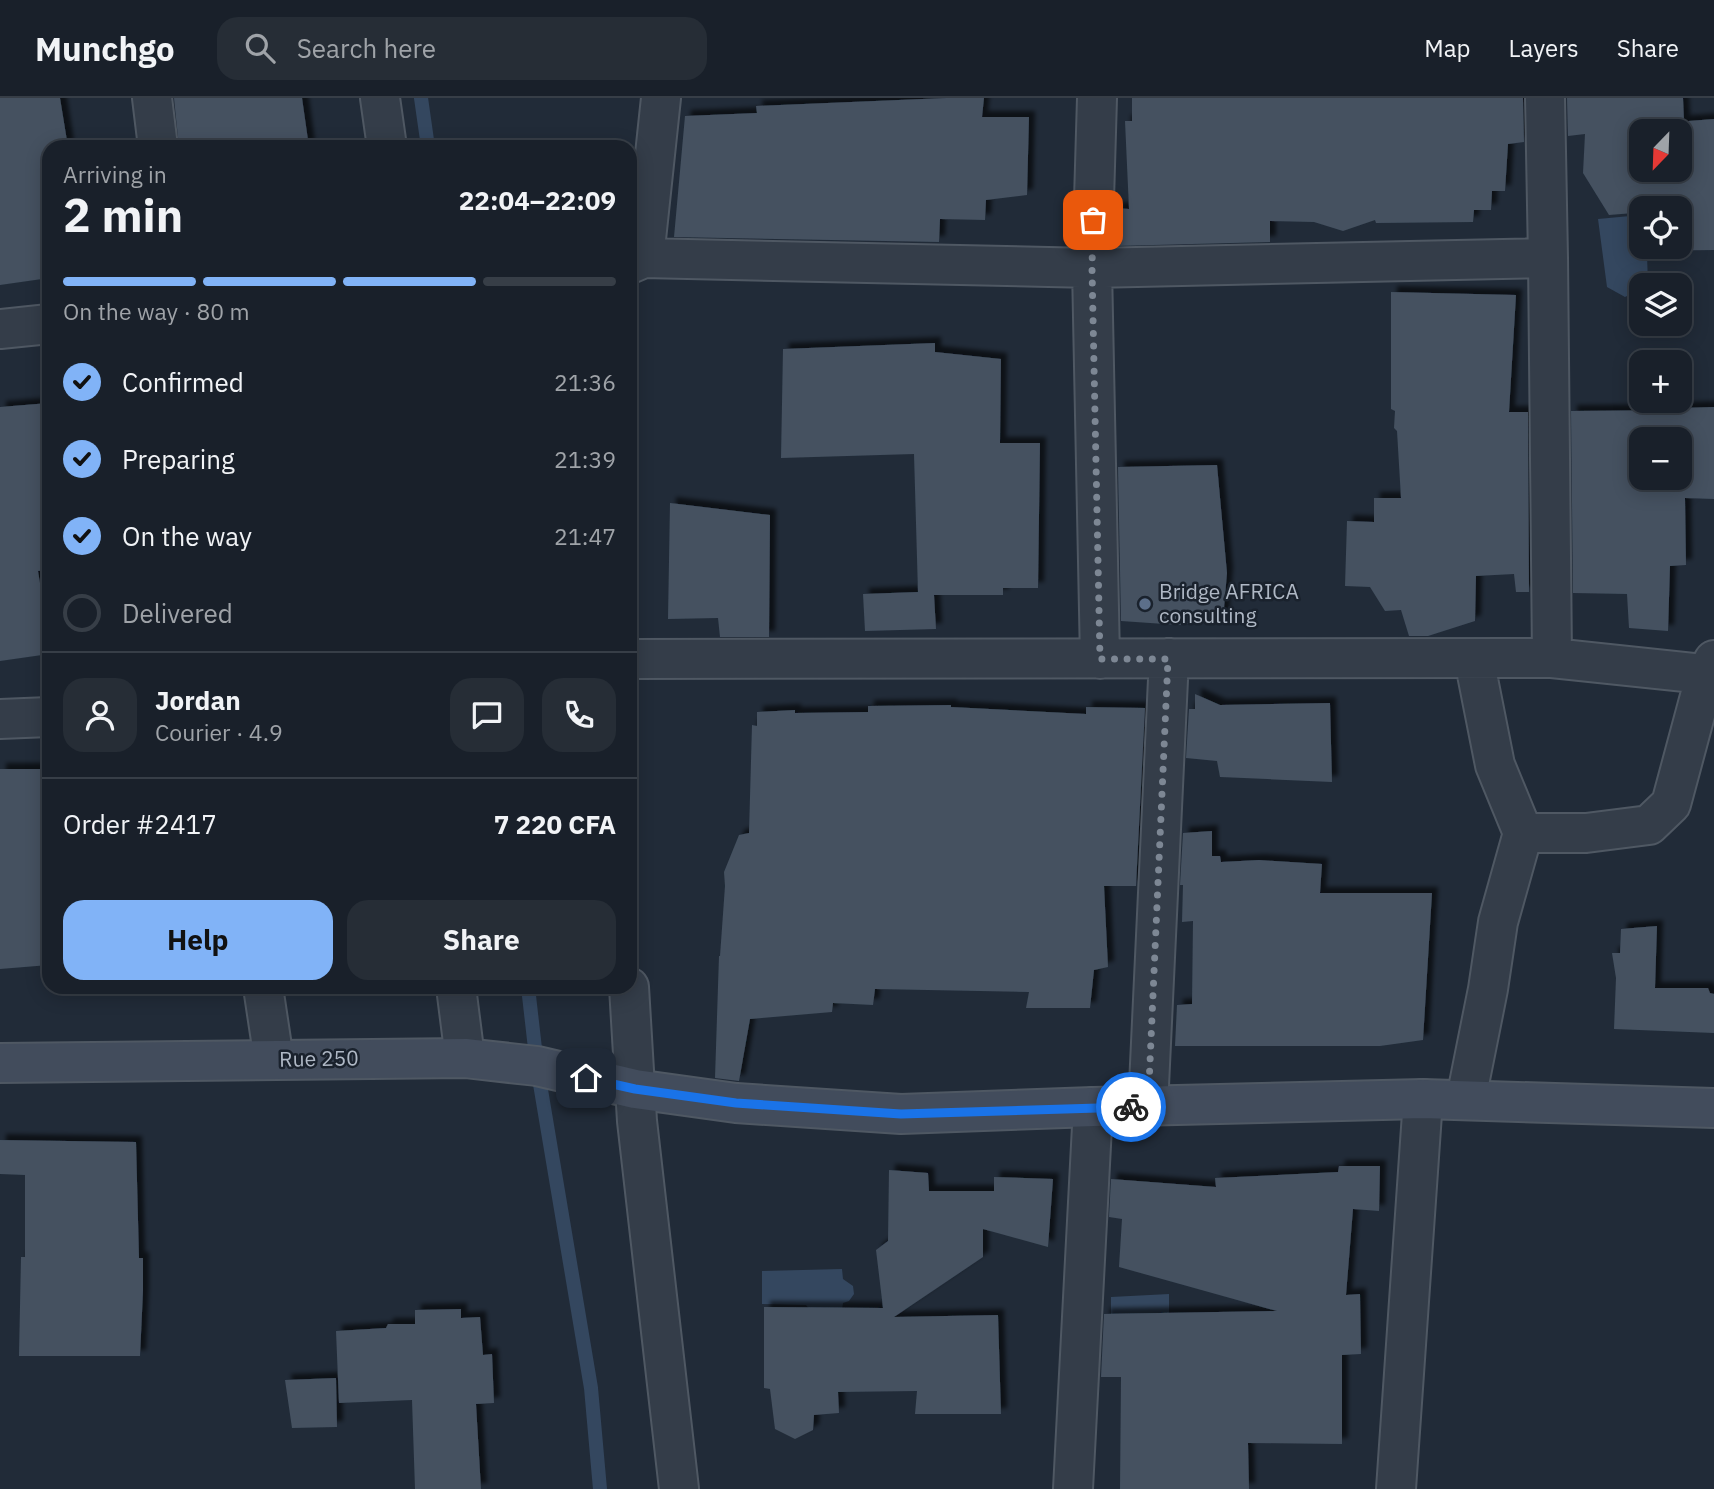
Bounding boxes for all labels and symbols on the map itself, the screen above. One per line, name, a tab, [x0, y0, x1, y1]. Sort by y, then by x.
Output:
north arrow	[1629, 119, 1692, 182]
pin	[1063, 190, 1123, 250]
place label: Bridge AFRICA consulting	[1159, 577, 1299, 629]
marker: Bridge AFRICA consulting	[1137, 596, 1153, 612]
street label: Rue 250	[279, 1043, 359, 1073]
pin	[556, 1048, 616, 1108]
courier	[1096, 1072, 1166, 1142]

